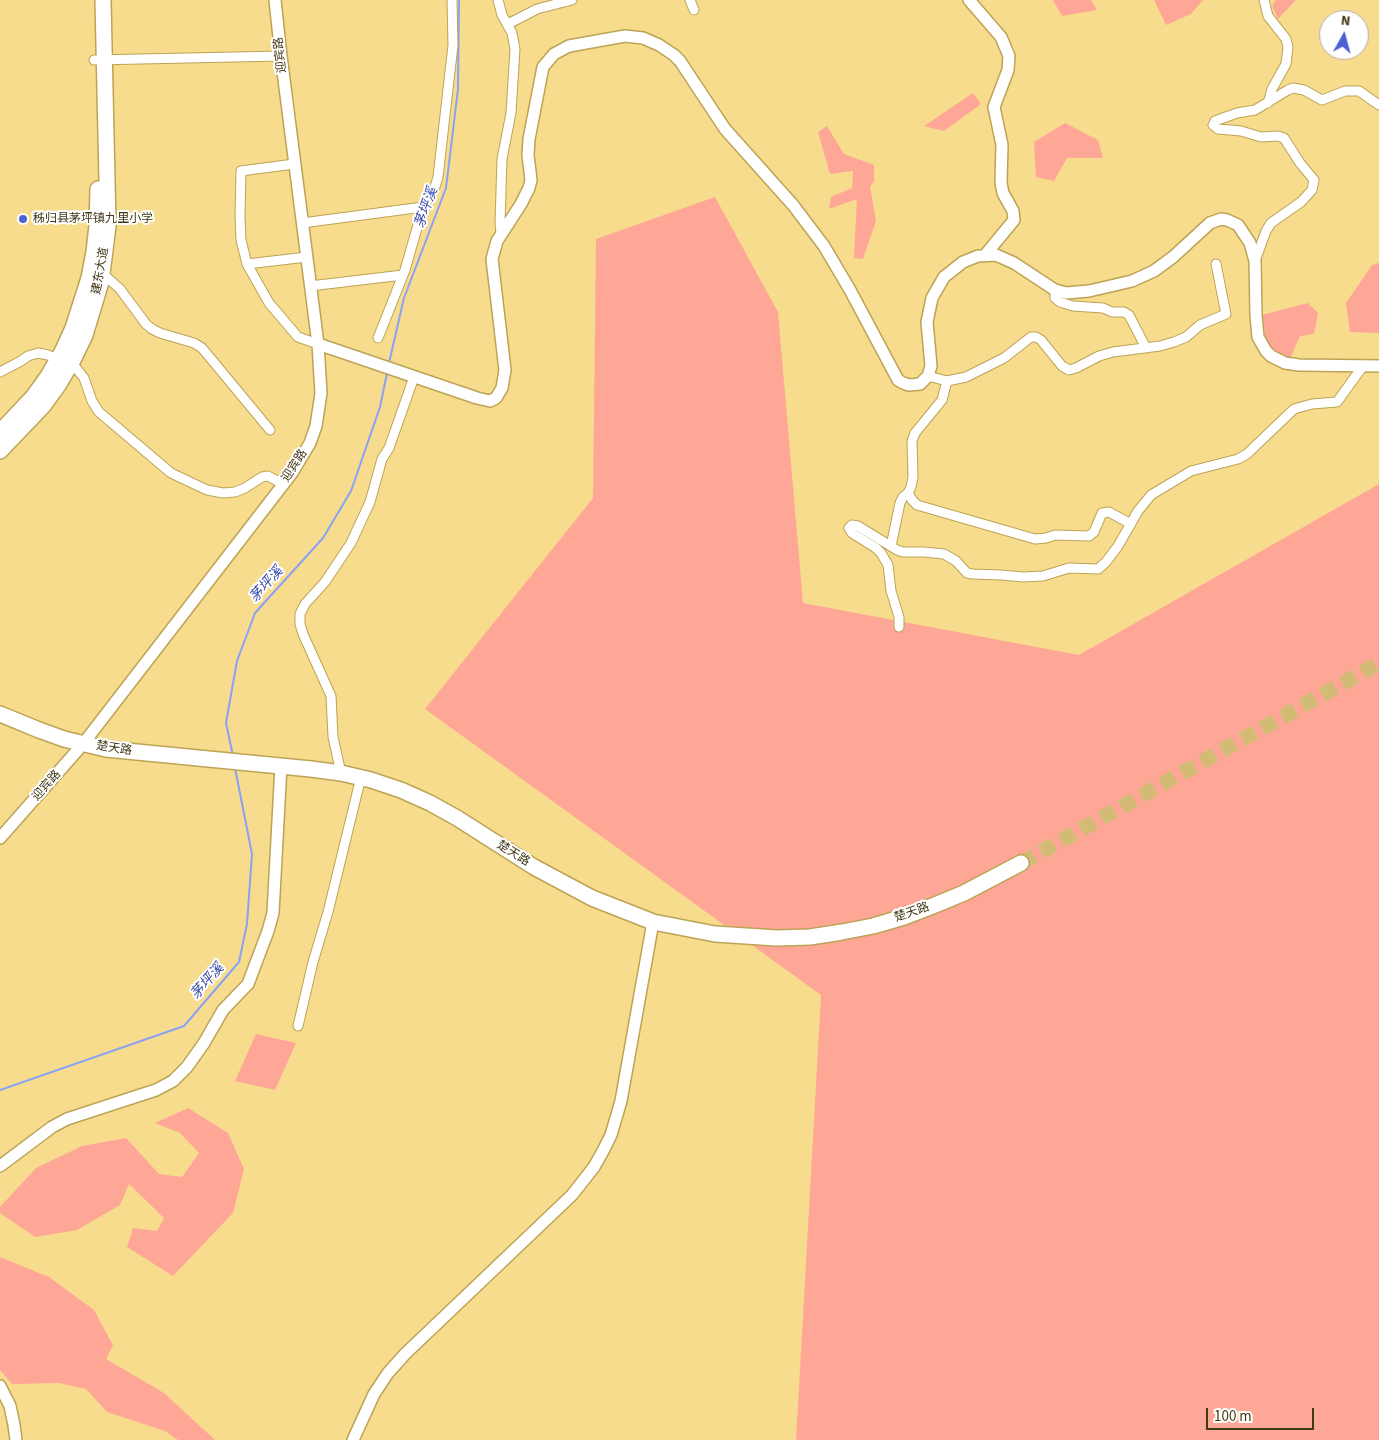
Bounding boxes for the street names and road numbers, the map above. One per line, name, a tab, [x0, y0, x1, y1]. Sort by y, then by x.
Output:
street label: 迎宾路	[272, 36, 290, 74]
street label: 建东大道	[90, 246, 112, 296]
street label: 迎宾路	[279, 447, 311, 485]
street label: 楚天路	[95, 739, 133, 759]
street label: 迎宾路	[30, 768, 64, 804]
street label: 楚天路	[494, 838, 532, 870]
street label: 楚天路	[893, 900, 931, 926]

